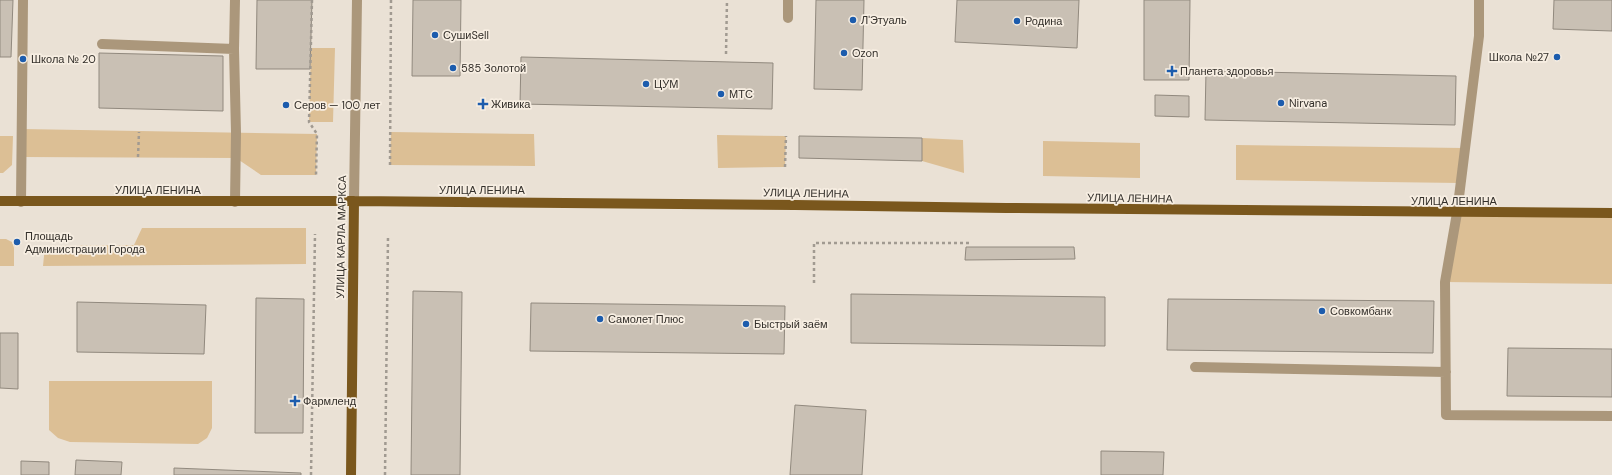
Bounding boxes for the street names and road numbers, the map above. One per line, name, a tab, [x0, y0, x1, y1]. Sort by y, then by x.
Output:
street label: УЛИЦА КАРЛА МАРКСА	[333, 175, 349, 299]
street label: УЛИЦА ЛЕНИНА	[115, 183, 202, 197]
street label: УЛИЦА ЛЕНИНА	[439, 183, 526, 197]
street label: УЛИЦА ЛЕНИНА	[763, 185, 850, 201]
street label: УЛИЦА ЛЕНИНА	[1087, 190, 1174, 206]
street label: УЛИЦА ЛЕНИНА	[1411, 194, 1498, 208]

